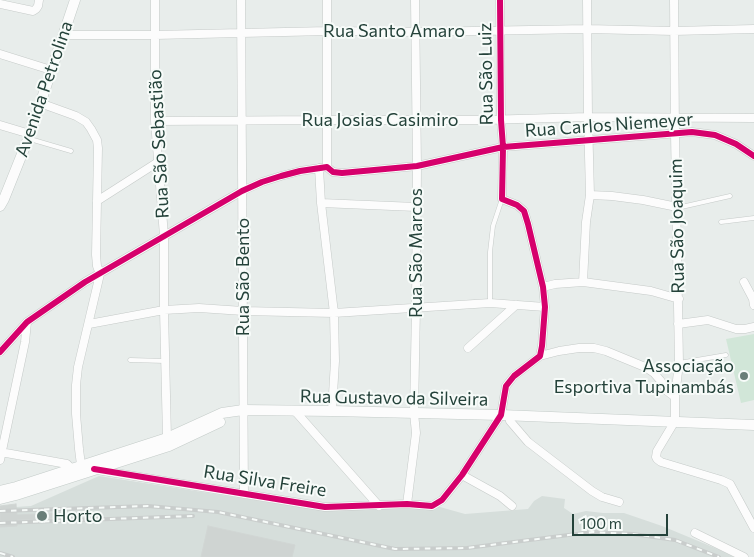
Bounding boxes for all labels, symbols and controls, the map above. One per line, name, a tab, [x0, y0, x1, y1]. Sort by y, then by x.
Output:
street label: Avenida Petrolina	[11, 18, 77, 160]
street label: Rua Santo Amaro	[323, 20, 465, 42]
street label: Rua São Luiz	[474, 22, 498, 126]
street label: Rua São Sebastião	[144, 69, 174, 219]
street label: Rua Carlos Niemeyer	[524, 108, 694, 142]
street label: Rua Josias Casimiro	[301, 109, 459, 131]
street label: Rua São Joaquim	[665, 158, 689, 294]
street label: Rua São Marcos	[405, 188, 427, 318]
street label: Rua São Bento	[232, 218, 254, 336]
place label: Associação Esportiva Tupinambás	[554, 355, 734, 398]
marker: Associação Esportiva Tupinambás	[738, 370, 750, 382]
street label: Rua Gustavo da Silveira	[300, 386, 488, 410]
street label: Rua Silva Freire	[202, 461, 328, 501]
scale bar	[574, 504, 670, 536]
place label: Horto	[53, 505, 102, 527]
marker: Horto	[35, 509, 49, 523]
text: 100 m	[580, 514, 622, 532]

